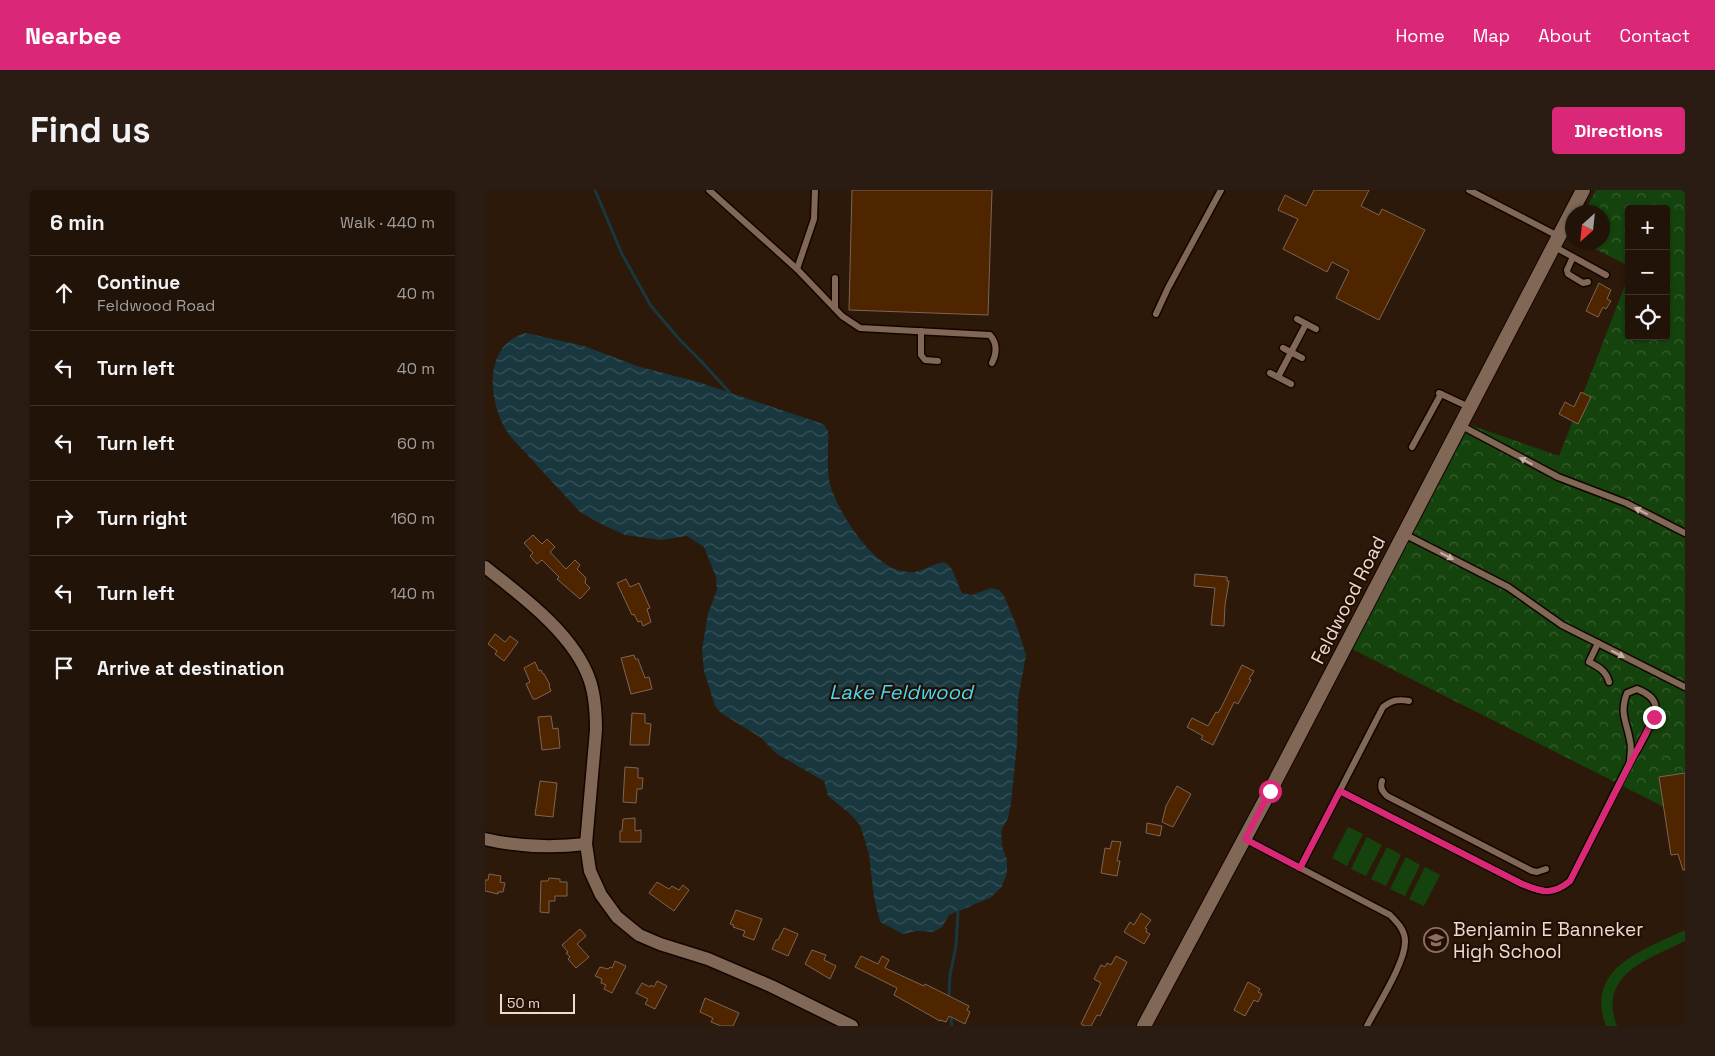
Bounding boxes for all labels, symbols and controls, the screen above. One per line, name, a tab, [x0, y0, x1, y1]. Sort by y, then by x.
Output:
text: Nearbee	[25, 20, 121, 51]
text: Home	[1396, 24, 1445, 47]
text: Map	[1473, 24, 1510, 47]
text: About	[1538, 24, 1592, 47]
text: Contact	[1620, 24, 1690, 47]
button: Directions	[1552, 107, 1685, 154]
text: Find us	[30, 108, 151, 152]
north arrow	[1565, 205, 1610, 250]
map controls	[1625, 205, 1670, 340]
button: +	[1625, 205, 1670, 250]
text: 6 min	[50, 209, 105, 236]
text: Walk · 440 m	[340, 212, 435, 233]
button: −	[1625, 250, 1670, 295]
text: Continue	[97, 270, 180, 295]
icon: ahead	[50, 279, 78, 307]
text: 40 m	[397, 283, 435, 304]
text: Feldwood Road	[97, 295, 215, 316]
button: locate	[1625, 295, 1670, 340]
icon: left	[50, 354, 78, 382]
text: Turn left	[97, 356, 175, 381]
text: 40 m	[397, 358, 435, 379]
icon: left	[50, 429, 78, 457]
text: Turn left	[97, 431, 175, 456]
text: 60 m	[397, 433, 435, 454]
one-way arrow	[1520, 456, 1533, 465]
icon: right	[50, 504, 78, 532]
text: Turn right	[97, 506, 187, 531]
one-way arrow	[1634, 507, 1649, 515]
text: 160 m	[390, 508, 435, 529]
street label: Feldwood Road	[1305, 532, 1391, 668]
one-way arrow	[1440, 552, 1454, 560]
icon: left	[50, 579, 78, 607]
text: Turn left	[97, 581, 175, 606]
text: 140 m	[390, 583, 435, 604]
one-way arrow	[1611, 650, 1626, 658]
icon: arrive	[50, 654, 78, 682]
text: Arrive at destination	[97, 656, 285, 681]
water label: Lake Feldwood	[829, 679, 975, 705]
route end	[1643, 706, 1666, 729]
route start	[1259, 780, 1282, 803]
place label: Benjamin E Banneker High School	[1453, 917, 1643, 964]
school or university icon: Benjamin E Banneker High School	[1423, 927, 1449, 953]
scale bar	[500, 991, 575, 1014]
text: 50 m	[507, 994, 540, 1012]

